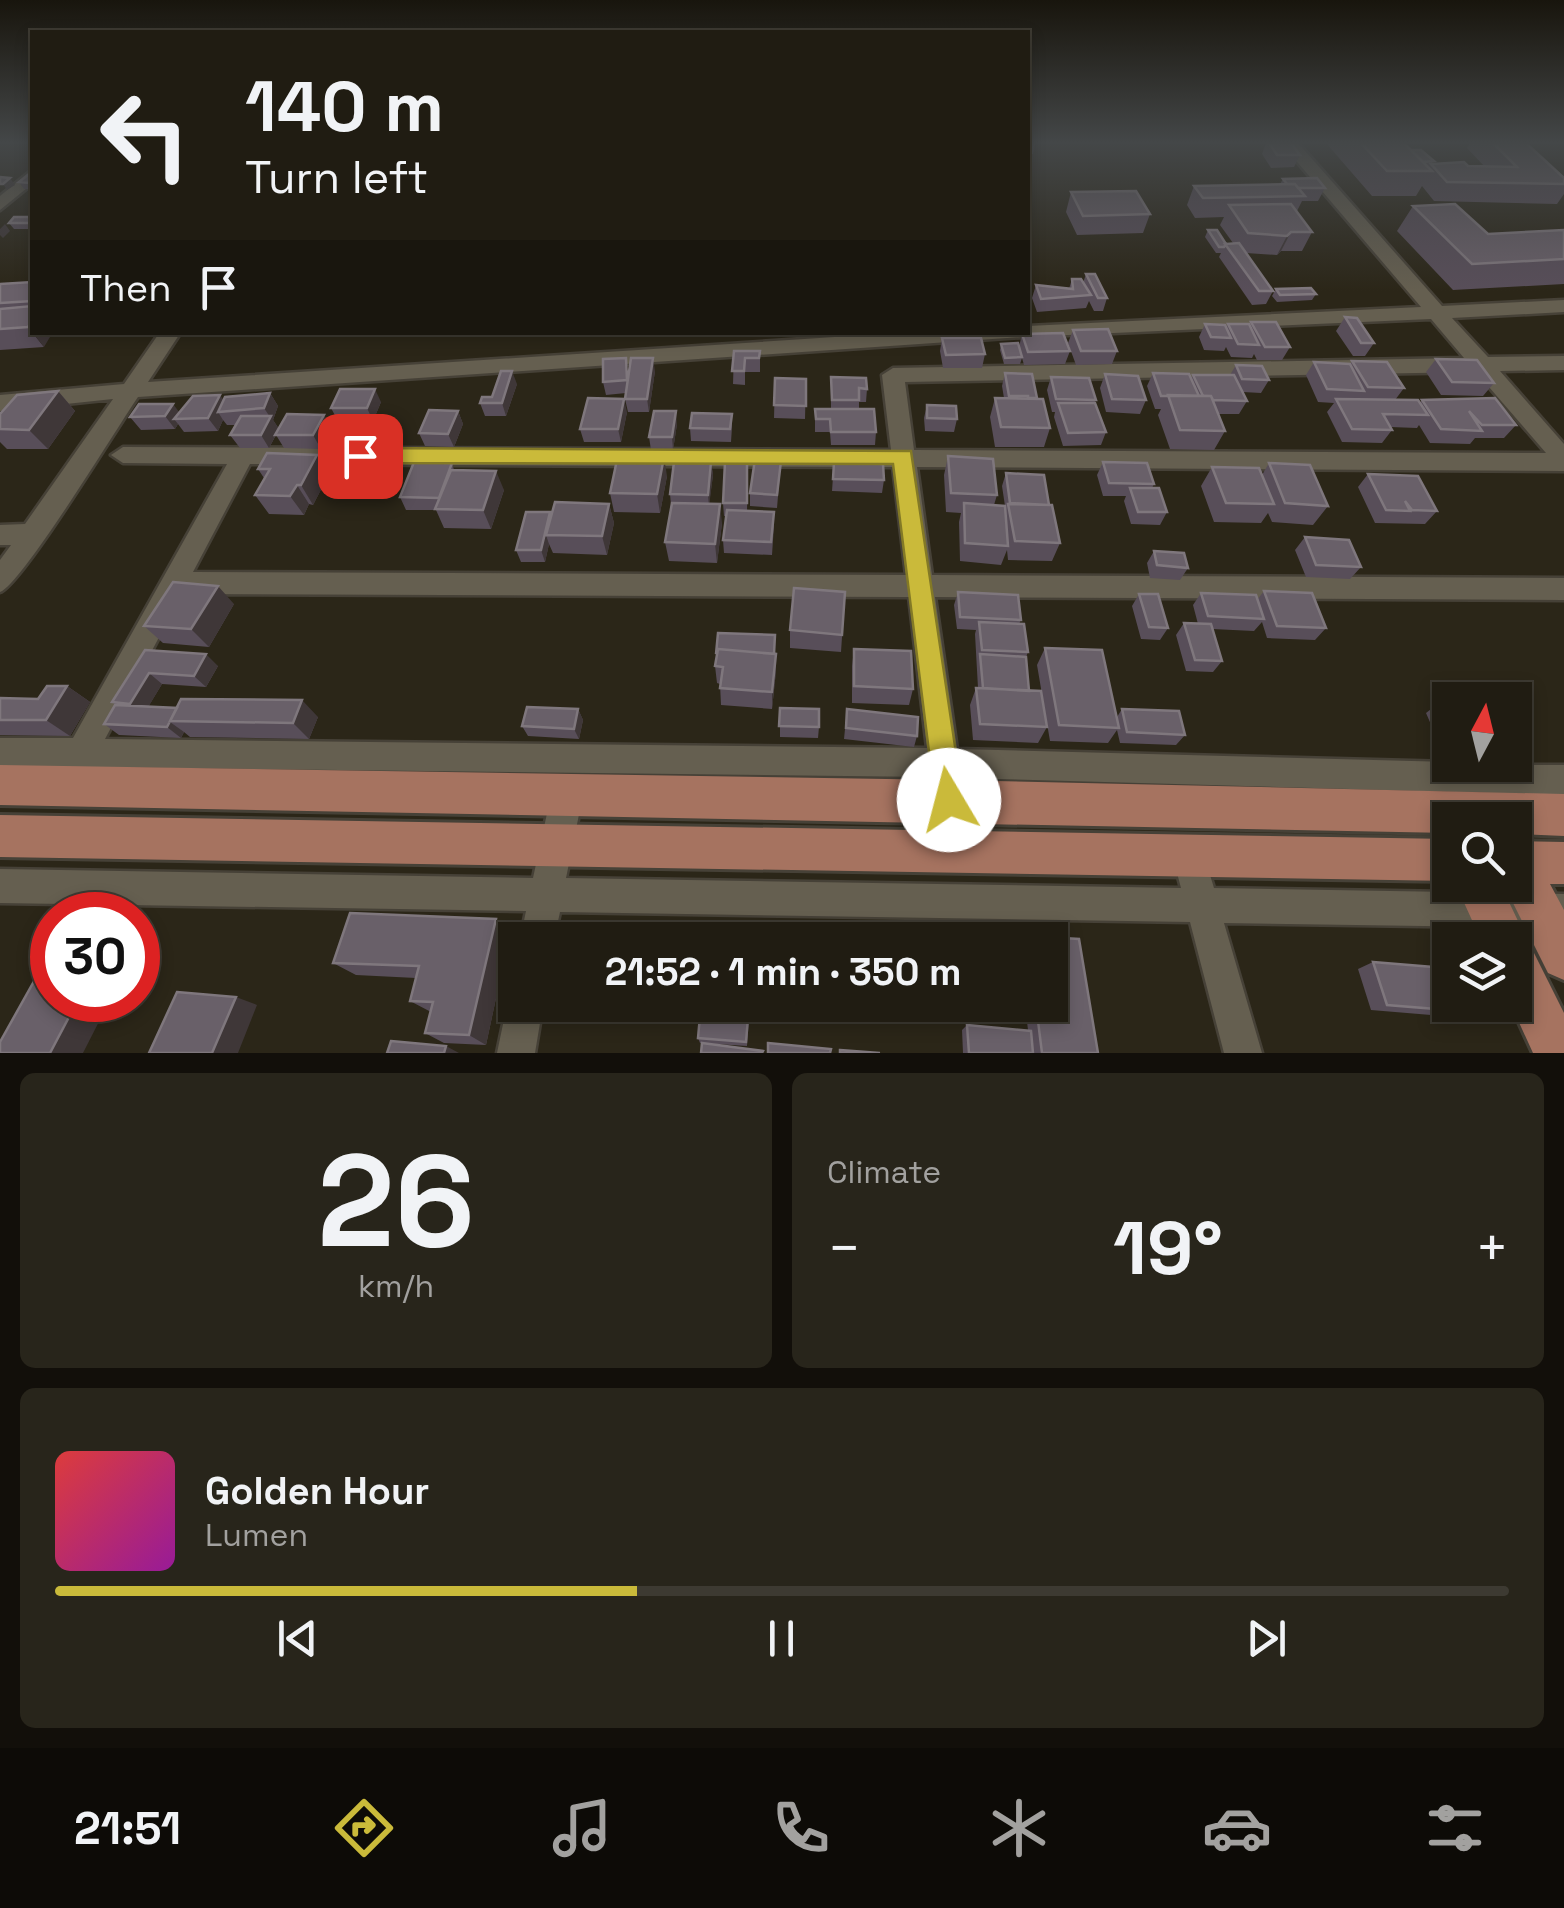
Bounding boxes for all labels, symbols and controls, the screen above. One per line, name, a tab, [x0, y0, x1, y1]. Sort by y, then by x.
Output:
text: 140 m	[245, 62, 444, 151]
icon: left	[80, 70, 210, 200]
text: Turn left	[245, 149, 428, 206]
icon: arrive	[191, 260, 246, 315]
text: Then	[80, 264, 171, 312]
pin	[318, 414, 403, 499]
icon: arrive	[333, 429, 388, 484]
north arrow	[1432, 682, 1532, 782]
map controls	[1432, 682, 1532, 1022]
position arrow	[897, 748, 1001, 852]
button: search	[1432, 802, 1532, 902]
speed limit sign: 30	[30, 892, 160, 1022]
button: layers	[1432, 922, 1532, 1022]
text: 21:52 · 1 min · 350 m	[605, 948, 961, 996]
text: 26	[317, 1118, 475, 1284]
text: Climate	[827, 1152, 941, 1192]
text: 19°	[1113, 1200, 1223, 1296]
text: −	[827, 1213, 861, 1283]
text: +	[1475, 1213, 1509, 1283]
text: km/h	[358, 1266, 434, 1306]
text: Golden Hour	[205, 1467, 429, 1515]
text: Lumen	[205, 1515, 308, 1555]
icon: previous	[270, 1611, 325, 1666]
icon: pause	[754, 1611, 809, 1666]
icon: next	[1239, 1611, 1294, 1666]
icon: directions	[329, 1793, 399, 1863]
icon: music	[547, 1793, 617, 1863]
icon: phone	[766, 1793, 836, 1863]
icon: climate	[984, 1793, 1054, 1863]
icon: car	[1202, 1793, 1272, 1863]
icon: filters	[1420, 1793, 1490, 1863]
text: 21:51	[74, 1800, 181, 1857]

